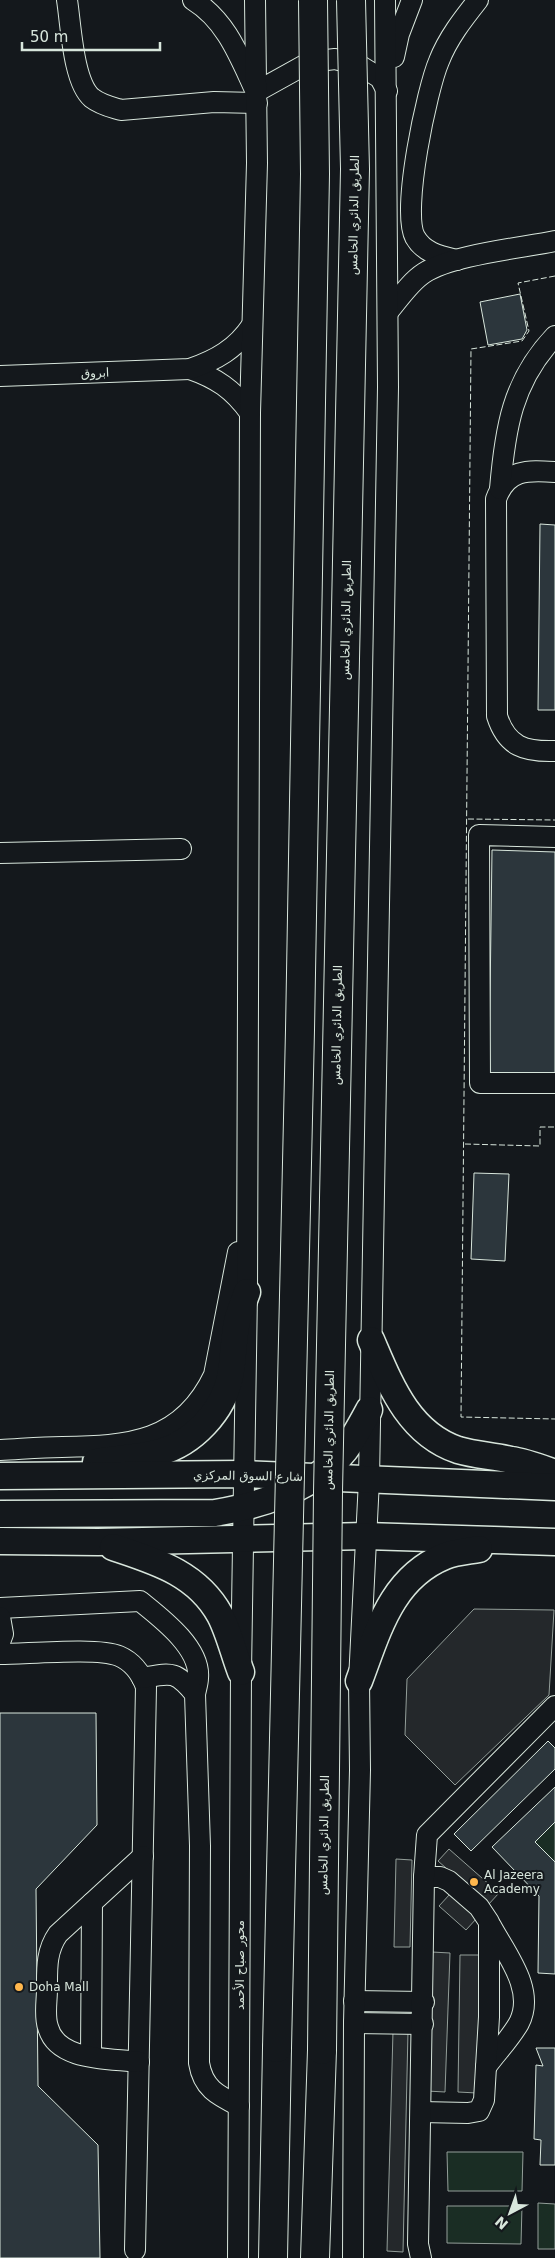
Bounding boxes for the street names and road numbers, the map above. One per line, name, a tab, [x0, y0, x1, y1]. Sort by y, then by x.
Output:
street label: الطريق الدائري الخامس	[346, 155, 363, 275]
street label: ابروق	[81, 366, 109, 381]
street label: الطريق الدائري الخامس	[338, 560, 355, 680]
street label: الطريق الدائري الخامس	[329, 965, 346, 1085]
street label: الطريق الدائري الخامس	[321, 1370, 338, 1490]
street label: شارع السوق المركزي	[193, 1468, 303, 1485]
street label: الطريق الدائري الخامس	[316, 1775, 333, 1895]
street label: محور صباح الأحمد	[232, 1920, 248, 2010]

